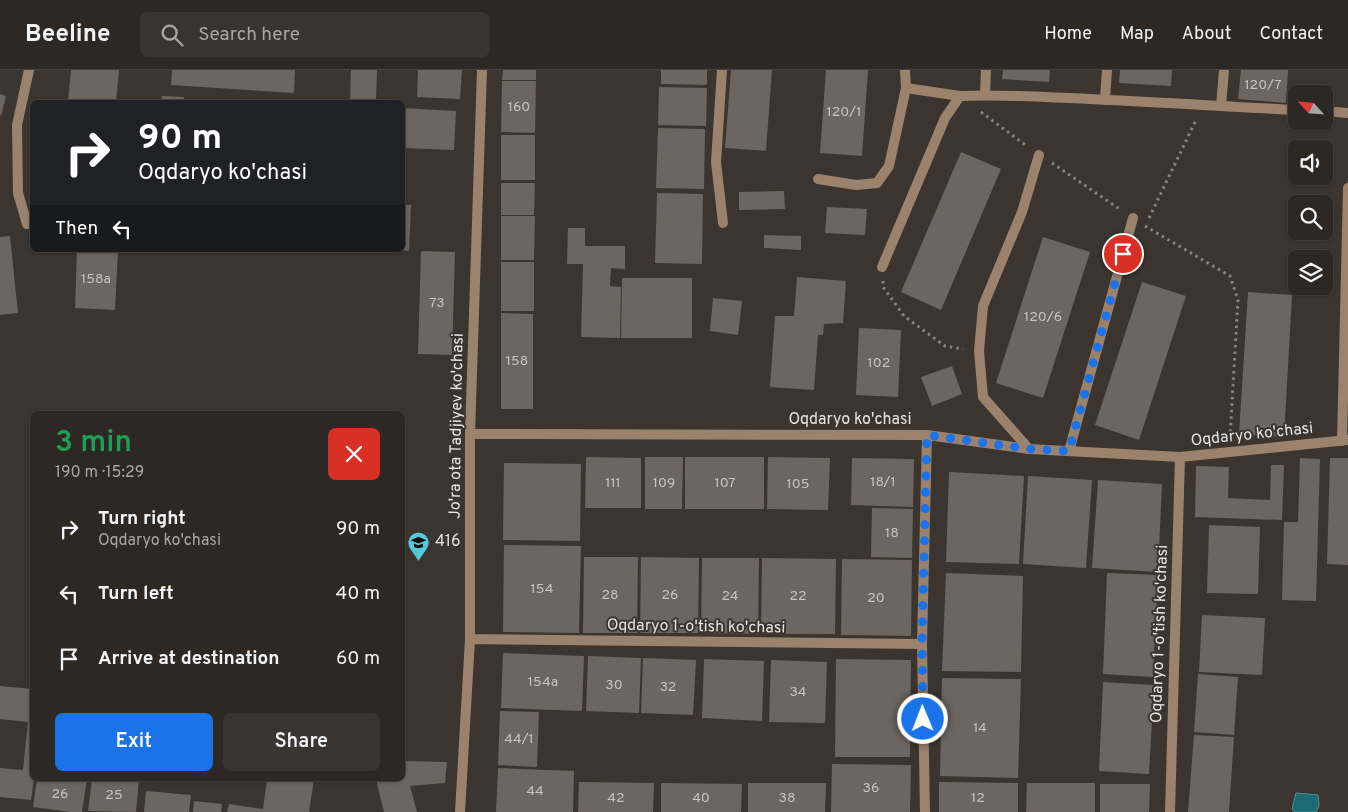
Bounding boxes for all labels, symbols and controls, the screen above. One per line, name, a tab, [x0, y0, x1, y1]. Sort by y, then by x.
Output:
search box	[140, 12, 490, 57]
text: Beeline	[25, 20, 110, 50]
icon: search	[158, 21, 186, 49]
text: Search here	[198, 23, 300, 47]
text: Home	[1044, 23, 1092, 46]
text: Map	[1120, 23, 1154, 46]
text: About	[1182, 23, 1231, 46]
text: Contact	[1259, 23, 1323, 46]
house number: 120/7	[1244, 77, 1282, 94]
north arrow	[1288, 85, 1332, 130]
map controls	[1288, 85, 1333, 295]
house number: 160	[508, 99, 530, 116]
house number: 120/1	[827, 104, 861, 121]
text: 90 m	[138, 117, 222, 161]
icon: right	[55, 120, 120, 185]
button: sound	[1288, 140, 1333, 185]
text: Oqdaryo ko'chasi	[138, 160, 307, 187]
button: search	[1288, 195, 1333, 240]
icon: left	[108, 215, 136, 243]
text: Then	[55, 217, 98, 241]
pin	[1102, 233, 1144, 275]
icon: arrive	[1109, 240, 1137, 268]
button: layers	[1288, 250, 1333, 295]
house number: 158a	[81, 271, 111, 288]
house number: 73	[429, 295, 445, 312]
house number: 120/6	[1024, 309, 1062, 326]
street label: Jo'ra ota Tadjiyev ko'chasi	[445, 333, 469, 519]
house number: 158	[506, 353, 528, 370]
house number: 102	[868, 355, 890, 372]
street label: Oqdaryo ko'chasi	[789, 410, 911, 430]
street label: Oqdaryo ko'chasi	[1190, 419, 1314, 451]
text: 3 min	[55, 425, 132, 462]
button: close	[328, 428, 380, 480]
text: 190 m · 15:29	[55, 463, 144, 483]
house number: 18/1	[870, 474, 896, 491]
house number: 111	[605, 475, 621, 492]
house number: 109	[653, 475, 675, 492]
house number: 107	[714, 475, 736, 492]
house number: 105	[787, 476, 809, 493]
text: Turn right	[98, 507, 186, 531]
icon: right	[55, 515, 83, 543]
text: 90 m	[336, 517, 380, 541]
house number: 18	[885, 525, 899, 542]
school or university icon: 416	[407, 530, 431, 561]
text: Oqdaryo ko'chasi	[98, 531, 221, 551]
place label: 416	[435, 532, 460, 552]
street label: Oqdaryo 1-o'tish ko'chasi	[1147, 544, 1173, 724]
icon: left	[55, 580, 83, 608]
house number: 154	[531, 581, 553, 598]
text: Turn left	[98, 582, 174, 606]
text: 40 m	[335, 582, 380, 606]
house number: 28	[601, 587, 619, 604]
house number: 26	[662, 587, 678, 604]
house number: 24	[721, 588, 739, 605]
house number: 22	[789, 588, 807, 605]
house number: 20	[867, 590, 885, 607]
street label: Oqdaryo 1-o'tish ko'chasi	[607, 615, 785, 639]
icon: arrive	[55, 645, 83, 673]
text: Arrive at destination	[98, 647, 279, 671]
text: 60 m	[336, 647, 380, 671]
house number: 154a	[528, 674, 558, 691]
house number: 30	[605, 677, 623, 694]
house number: 32	[660, 679, 676, 696]
house number: 34	[789, 684, 807, 701]
position arrow	[896, 692, 948, 744]
button: Exit	[55, 713, 213, 771]
button: Share	[223, 713, 380, 771]
house number: 14	[973, 720, 987, 737]
house number: 44/1	[504, 731, 534, 748]
house number: 36	[863, 780, 879, 797]
house number: 44	[526, 783, 544, 800]
house number: 26	[52, 786, 68, 803]
house number: 25	[105, 787, 123, 804]
house number: 42	[607, 790, 625, 807]
house number: 40	[692, 790, 710, 807]
house number: 38	[779, 790, 795, 807]
house number: 12	[971, 790, 985, 807]

